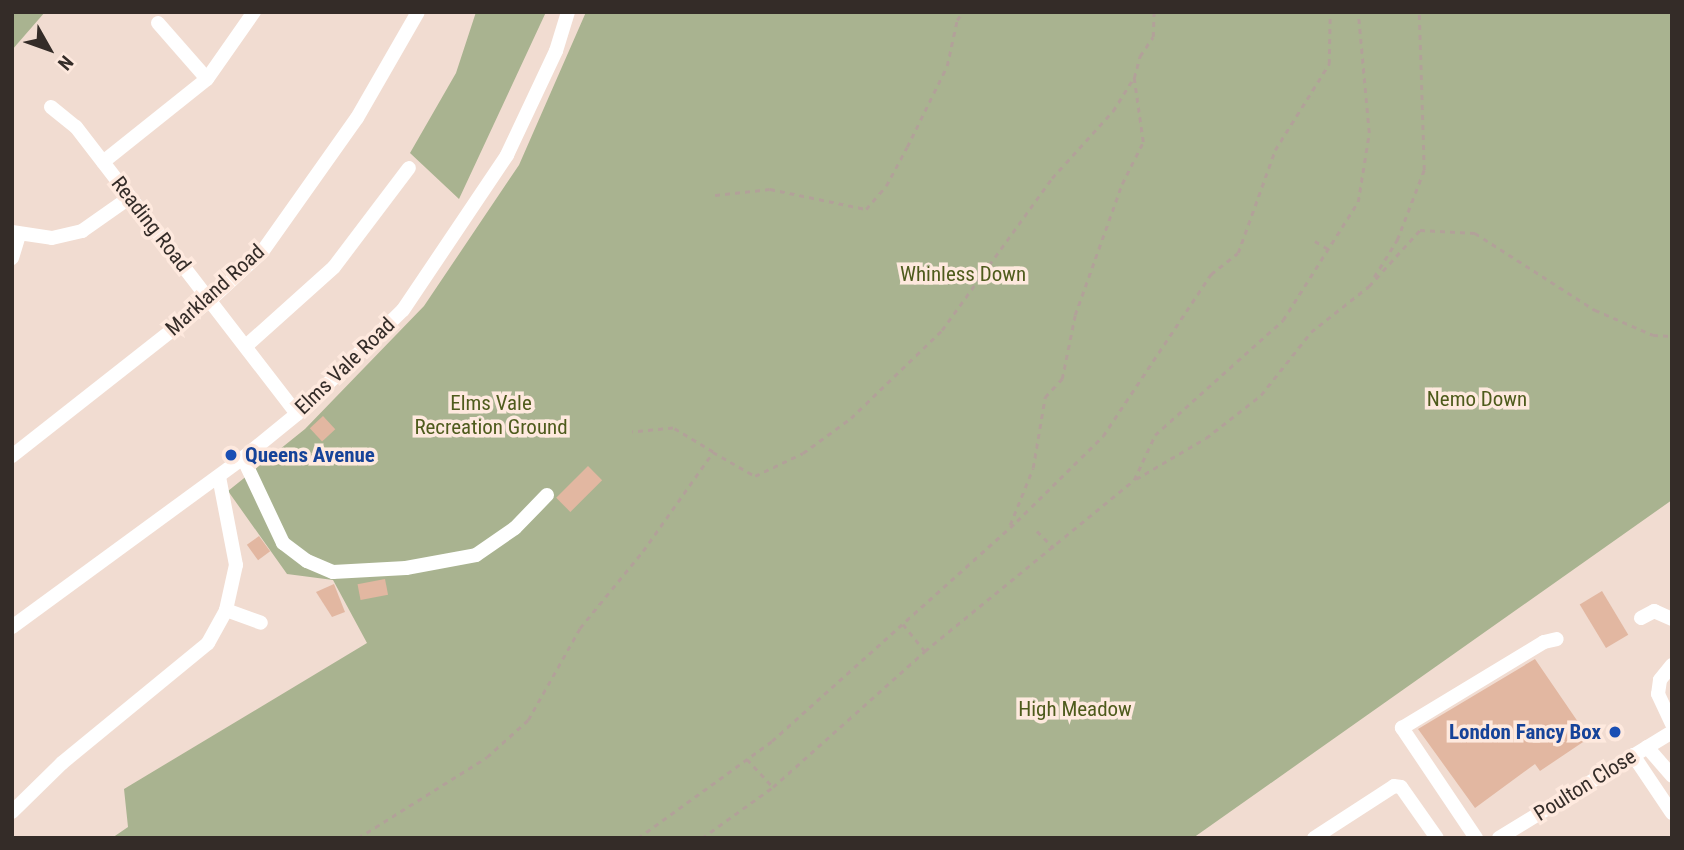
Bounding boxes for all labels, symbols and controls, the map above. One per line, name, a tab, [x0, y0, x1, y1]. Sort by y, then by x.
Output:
north arrow	[14, 14, 84, 84]
text: N	[53, 51, 78, 75]
street label: Reading Road	[106, 171, 196, 277]
street label: Markland Road	[160, 239, 270, 341]
park label: Whinless Down	[900, 261, 1026, 287]
street label: Elms Vale Road	[290, 312, 400, 420]
park label: Nemo Down	[1427, 386, 1527, 412]
park label: Elms Vale Recreation Ground	[414, 390, 568, 440]
place label: Queens Avenue	[245, 442, 375, 468]
marker: Queens Avenue	[223, 447, 239, 463]
park label: High Meadow	[1018, 696, 1132, 722]
place label: London Fancy Box	[1449, 719, 1601, 745]
marker: London Fancy Box	[1607, 724, 1623, 740]
street label: Poulton Close	[1529, 744, 1641, 826]

